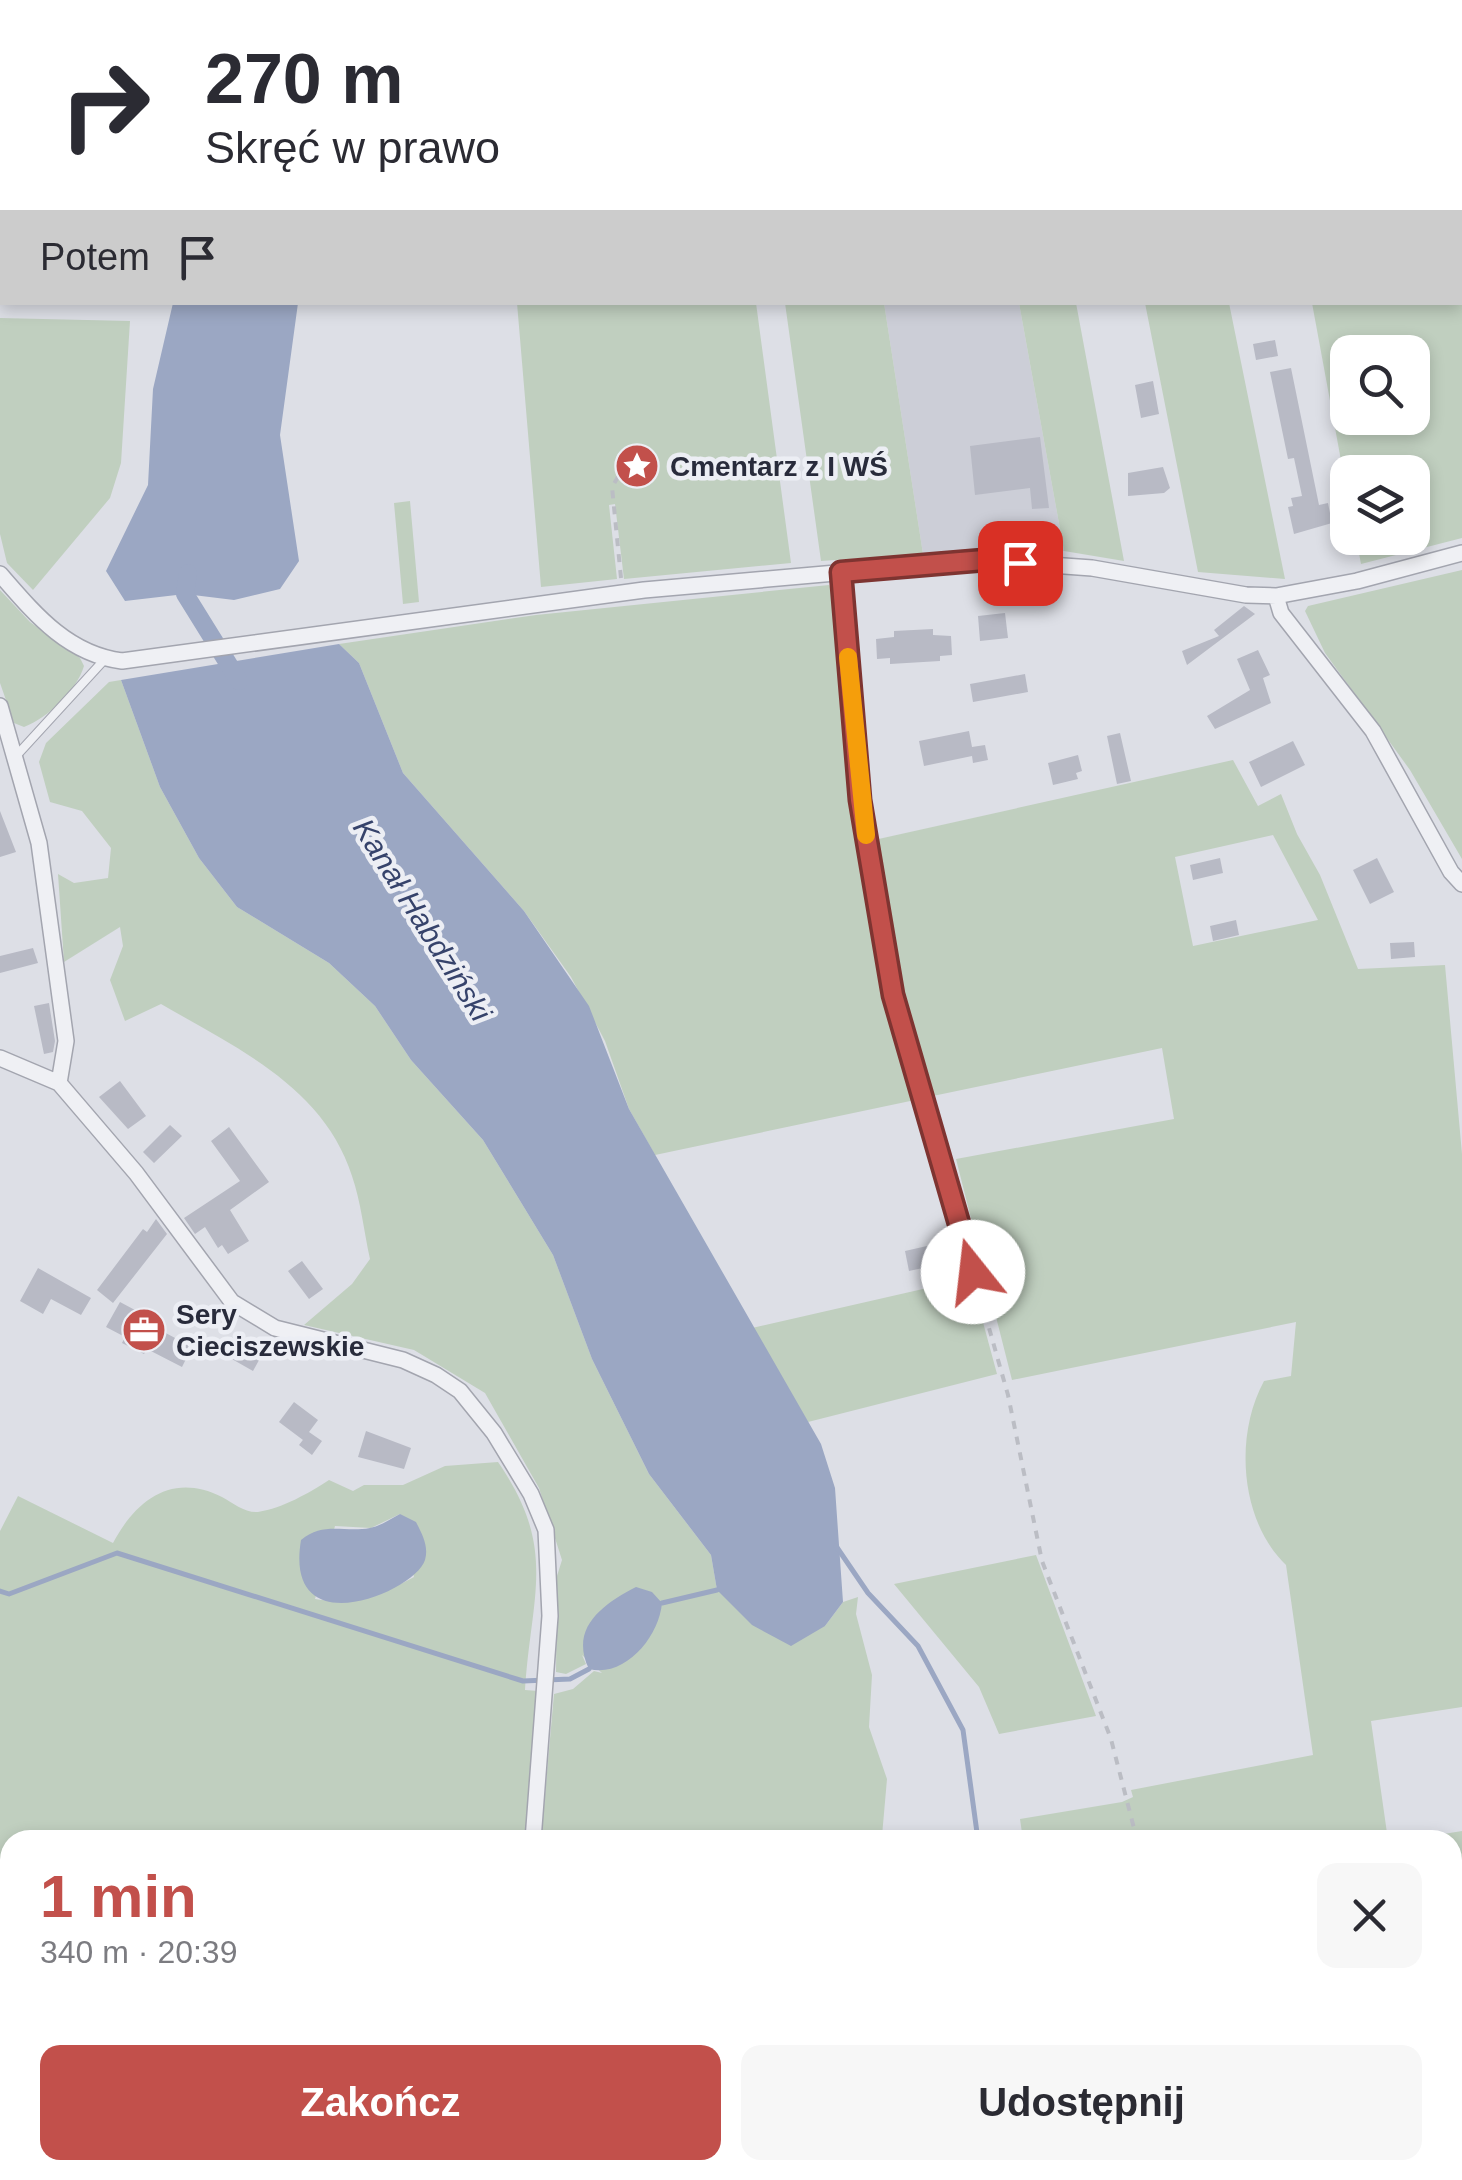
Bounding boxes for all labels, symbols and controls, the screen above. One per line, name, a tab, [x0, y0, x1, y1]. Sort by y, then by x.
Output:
icon: right	[40, 40, 170, 170]
text: 270 m	[205, 40, 403, 118]
text: Skręć w prawo	[205, 122, 500, 173]
icon: arrive	[170, 230, 225, 285]
text: Potem	[40, 236, 150, 278]
map controls	[1330, 335, 1430, 555]
button: search	[1330, 335, 1430, 435]
place icon: Cmentarz z I WŚ	[614, 443, 660, 489]
place label: Cmentarz z I WŚ	[670, 451, 888, 482]
button: layers	[1330, 455, 1430, 555]
pin	[978, 521, 1063, 606]
icon: arrive	[993, 536, 1048, 591]
water label: Kanał Habdziński	[347, 813, 499, 1028]
position arrow	[921, 1220, 1025, 1324]
place label: Sery Cieciszewskie	[176, 1299, 364, 1362]
office icon: Sery Cieciszewskie	[121, 1307, 167, 1353]
text: 1 min	[40, 1863, 197, 1930]
button: close	[1317, 1863, 1422, 1968]
text: 340 m · 20:39	[40, 1934, 237, 1970]
button: Zakończ	[40, 2045, 721, 2160]
button: Udostępnij	[741, 2045, 1422, 2160]

